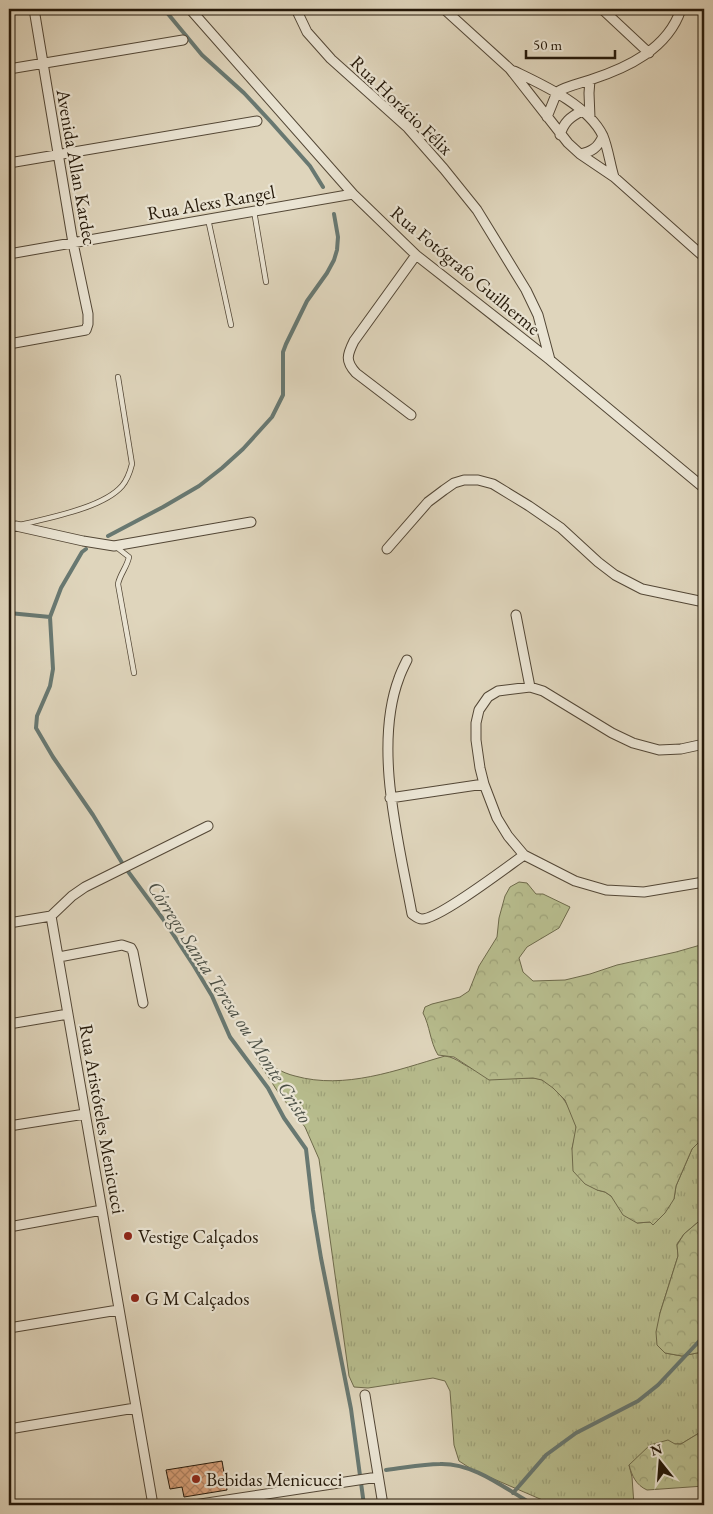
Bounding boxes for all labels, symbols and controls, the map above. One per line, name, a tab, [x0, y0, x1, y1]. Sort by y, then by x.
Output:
scale bar	[526, 28, 614, 60]
text: 50 m	[533, 35, 562, 54]
street label: Rua Horácio Félix	[345, 50, 459, 161]
street label: Avenida Allan Kardec	[50, 86, 103, 247]
street label: Rua Alexs Rangel	[145, 179, 277, 226]
street label: Rua Fotógrafo Guilherme	[385, 200, 546, 341]
water label: Córrego Santa Teresa ou Monte Cristo	[142, 876, 318, 1129]
street label: Rua Aristóteles Menicucci	[74, 1022, 132, 1216]
place label: Vestige Calçados	[138, 1224, 258, 1249]
marker: Vestige Calçados	[122, 1230, 134, 1242]
place label: G M Calçados	[145, 1286, 249, 1311]
marker: G M Calçados	[129, 1292, 141, 1304]
north arrow	[636, 1436, 686, 1486]
text: N	[648, 1439, 665, 1460]
place label: Bebidas Menicucci	[206, 1467, 343, 1492]
marker: Bebidas Menicucci	[190, 1473, 202, 1485]

